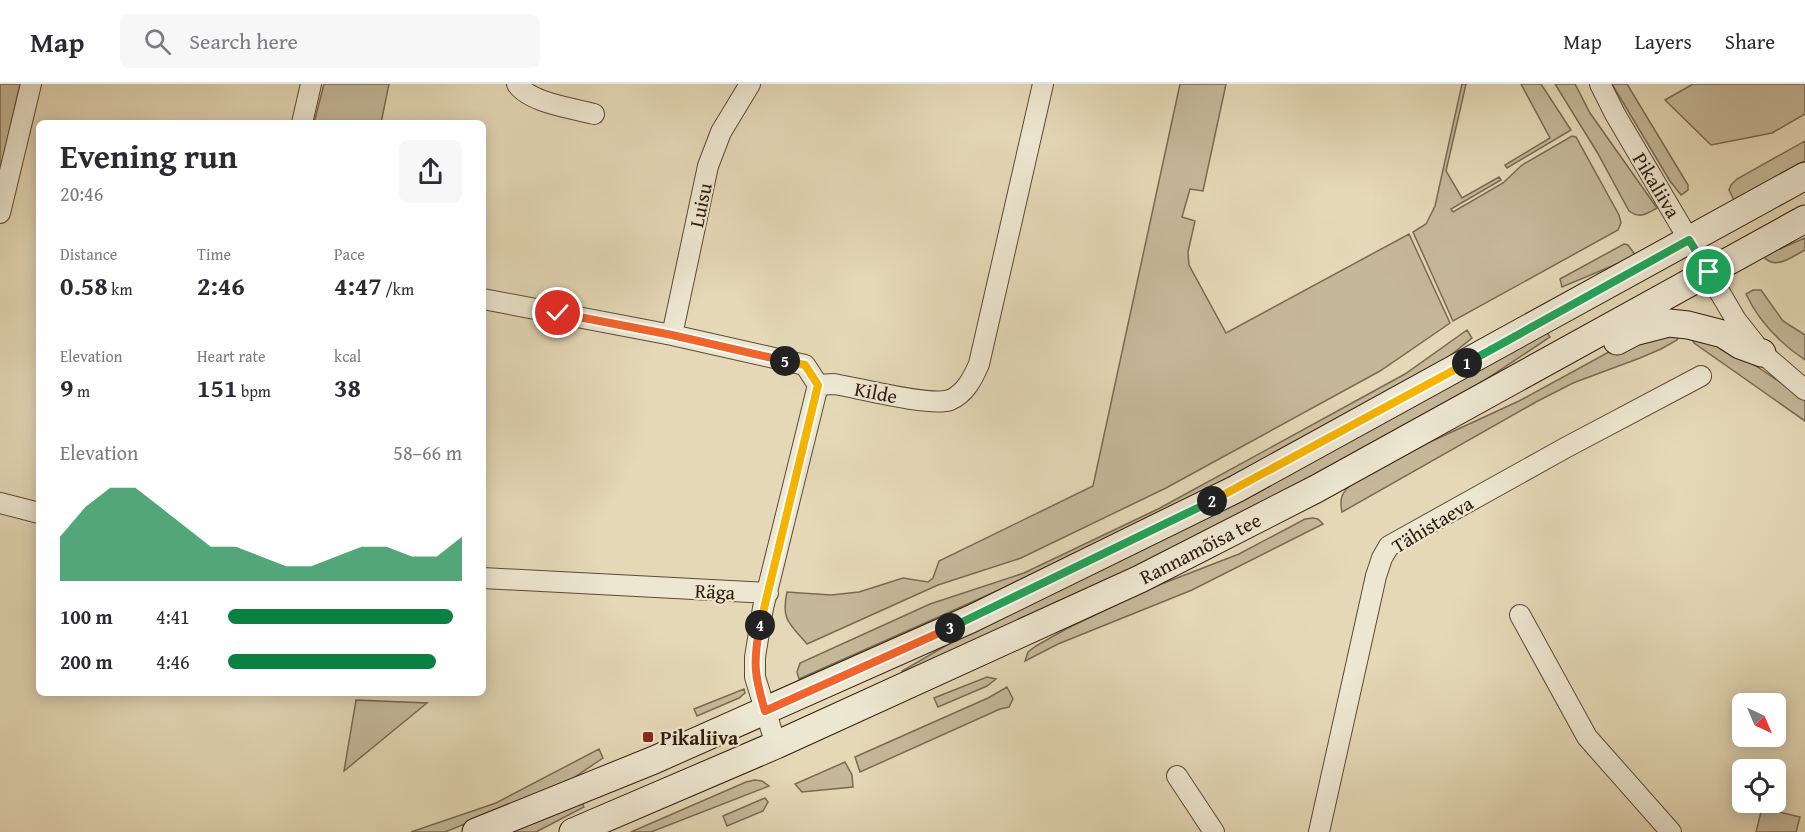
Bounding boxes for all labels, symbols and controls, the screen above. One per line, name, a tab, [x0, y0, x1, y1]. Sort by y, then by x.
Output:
search box	[120, 14, 540, 68]
text: Map	[30, 21, 84, 62]
icon: search	[141, 25, 174, 58]
text: Search here	[189, 25, 298, 57]
text: Map	[1563, 26, 1602, 57]
text: Layers	[1635, 26, 1692, 57]
text: Share	[1725, 26, 1775, 57]
text: Evening run	[60, 132, 237, 180]
button: share	[399, 140, 462, 203]
street label: Pikaliiva	[1626, 147, 1688, 224]
text: 20:46	[60, 179, 103, 208]
street label: Luisu	[681, 180, 719, 230]
text: Distance	[60, 242, 117, 266]
text: Time	[197, 242, 231, 266]
text: Pace	[334, 242, 365, 266]
pin	[1683, 246, 1734, 297]
icon: arrive	[1692, 255, 1725, 288]
text: 0.58	[60, 266, 108, 305]
text: 2:46	[197, 266, 245, 305]
text: 4:47	[334, 266, 382, 305]
text: km	[108, 277, 132, 301]
text: /km	[382, 277, 414, 301]
pin	[532, 287, 583, 338]
icon: check	[541, 296, 574, 329]
text: Elevation	[60, 344, 123, 368]
text: Heart rate	[197, 344, 266, 368]
text: kcal	[334, 344, 361, 368]
pin: 5	[770, 346, 800, 376]
pin: 1	[1452, 348, 1482, 378]
text: 5	[781, 349, 789, 373]
text: 1	[1463, 351, 1471, 375]
text: 9	[60, 368, 73, 407]
text: 151	[197, 368, 237, 407]
text: 38	[334, 368, 361, 407]
street label: Kilde	[852, 374, 900, 410]
text: m	[73, 379, 90, 403]
text: bpm	[237, 379, 271, 403]
text: Elevation	[60, 438, 138, 467]
text: 58–66 m	[393, 438, 462, 467]
pin: 2	[1197, 486, 1227, 516]
street label: Tähistaeva	[1386, 488, 1479, 560]
text: 2	[1208, 489, 1216, 513]
street label: Rannamõisa tee	[1134, 505, 1266, 591]
street label: Räga	[694, 575, 736, 607]
text: 100 m	[60, 602, 113, 631]
text: 4:41	[156, 602, 190, 631]
pin: 4	[745, 610, 775, 640]
text: 4	[756, 613, 764, 637]
pin: 3	[935, 613, 965, 643]
text: 3	[946, 616, 954, 640]
text: 200 m	[60, 647, 113, 676]
text: 4:46	[156, 647, 190, 676]
north arrow	[1732, 693, 1786, 747]
map controls	[1732, 693, 1786, 813]
place label: Pikaliiva	[660, 723, 739, 752]
marker: Pikaliiva	[641, 730, 655, 744]
button: locate	[1732, 759, 1786, 813]

